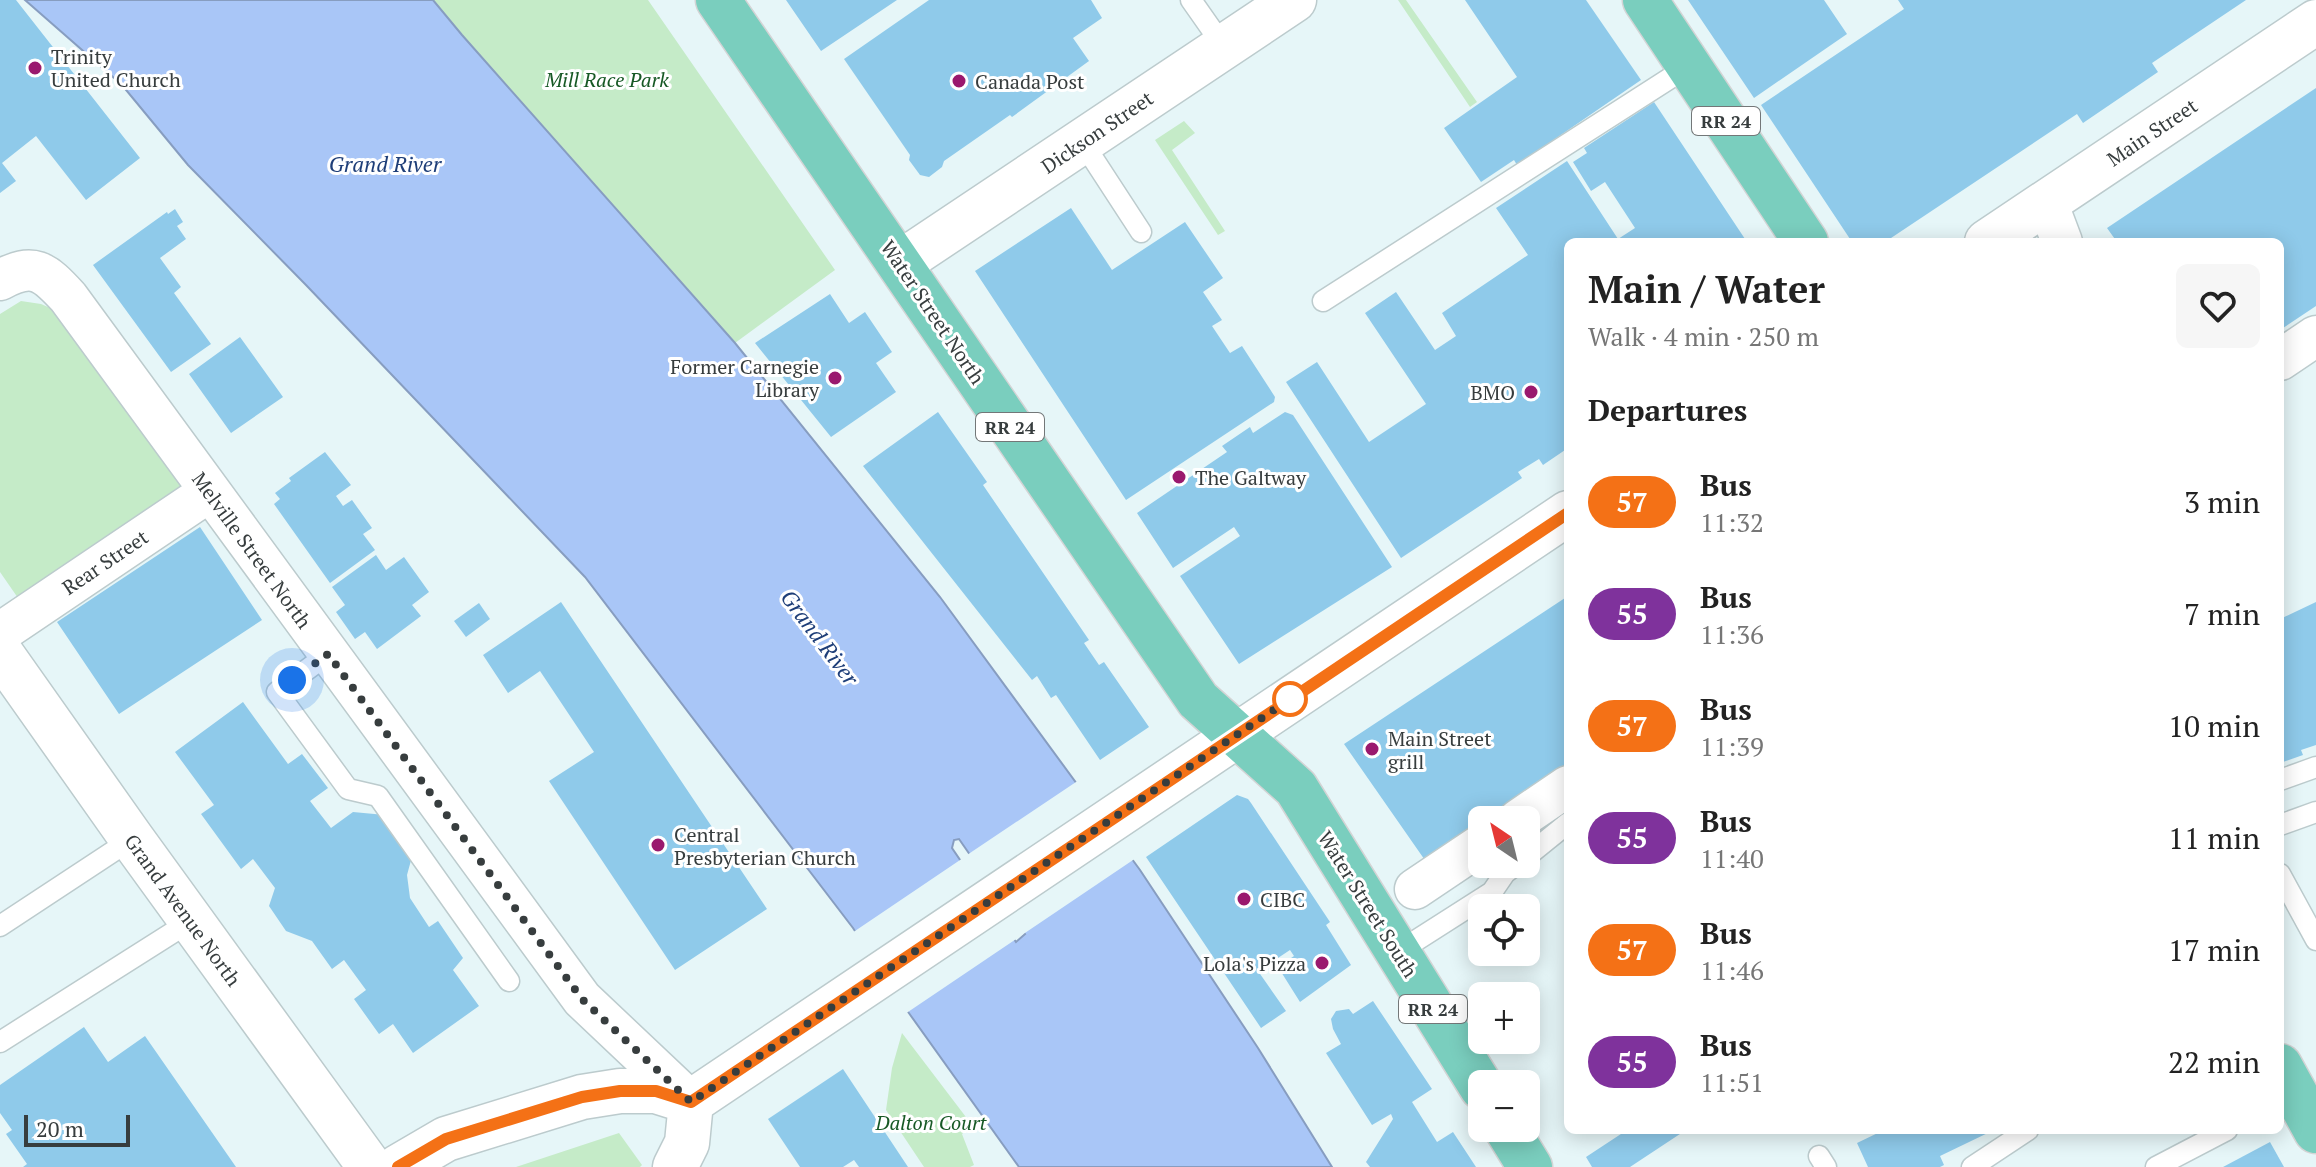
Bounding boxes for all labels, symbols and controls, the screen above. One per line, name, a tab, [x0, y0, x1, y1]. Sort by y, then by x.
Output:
place label: Trinity United Church	[51, 43, 181, 93]
marker: Trinity United Church	[26, 59, 44, 77]
park label: Mill Race Park	[544, 66, 669, 93]
place label: Canada Post	[975, 68, 1085, 95]
marker: Canada Post	[950, 72, 968, 90]
street label: Dickson Street	[1036, 84, 1159, 179]
street label: Main Street	[2102, 92, 2203, 172]
road number: RR 24	[1692, 107, 1760, 135]
water label: Grand River	[329, 149, 443, 178]
street label: Water Street North	[875, 235, 991, 390]
text: Main / Water	[1588, 264, 1825, 314]
button: heart	[2176, 264, 2260, 348]
text: Walk · 4 min · 250 m	[1588, 319, 1819, 353]
place label: Former Carnegie Library	[670, 353, 820, 403]
marker: Former Carnegie Library	[826, 369, 844, 387]
place label: BMO	[1471, 379, 1515, 406]
marker: BMO	[1522, 383, 1540, 401]
text: Departures	[1588, 390, 1747, 430]
road number: RR 24	[976, 413, 1044, 441]
place label: The Galtway	[1195, 464, 1307, 491]
text: Bus	[1700, 465, 1752, 505]
street label: Melville Street North	[186, 466, 318, 634]
marker: The Galtway	[1170, 468, 1188, 486]
text: 3 min	[2184, 482, 2260, 522]
text: 57	[1616, 483, 1648, 520]
text: 11:32	[1700, 505, 1764, 539]
street label: Rear Street	[57, 523, 154, 601]
text: Bus	[1700, 577, 1752, 617]
water label: Grand River	[775, 583, 866, 692]
text: 7 min	[2184, 594, 2260, 634]
text: 55	[1616, 595, 1648, 632]
text: 11:36	[1700, 617, 1764, 651]
your location	[272, 660, 312, 700]
unlabelled marker	[1273, 682, 1307, 716]
text: Bus	[1700, 689, 1752, 729]
text: 10 min	[2168, 706, 2260, 746]
text: 57	[1616, 707, 1648, 744]
place label: Main Street grill	[1388, 725, 1492, 775]
text: 11:39	[1700, 729, 1764, 763]
marker: Main Street grill	[1363, 740, 1381, 758]
text: Bus	[1700, 801, 1752, 841]
north arrow	[1468, 806, 1540, 878]
map controls	[1468, 806, 1540, 1142]
text: 11 min	[2168, 818, 2260, 858]
text: 55	[1616, 819, 1648, 856]
place label: Central Presbyterian Church	[674, 821, 856, 871]
street label: Water Street South	[1312, 826, 1424, 983]
street label: Grand Avenue North	[119, 828, 248, 992]
marker: Central Presbyterian Church	[649, 836, 667, 854]
text: 11:40	[1700, 841, 1764, 875]
place label: CIBC	[1260, 886, 1305, 913]
marker: CIBC	[1235, 890, 1253, 908]
button: locate	[1468, 894, 1540, 966]
text: Bus	[1700, 913, 1752, 953]
text: 17 min	[2168, 930, 2260, 970]
text: 57	[1616, 931, 1648, 968]
place label: Lola's Pizza	[1203, 950, 1306, 977]
text: 11:46	[1700, 953, 1764, 987]
marker: Lola's Pizza	[1313, 954, 1331, 972]
button: +	[1468, 982, 1540, 1054]
road number: RR 24	[1399, 995, 1467, 1023]
text: Bus	[1700, 1025, 1752, 1065]
text: 22 min	[2168, 1042, 2260, 1082]
text: 55	[1616, 1043, 1648, 1080]
text: 11:51	[1700, 1065, 1764, 1099]
button: −	[1468, 1070, 1540, 1142]
park label: Dalton Court	[875, 1109, 988, 1136]
scale bar	[24, 1111, 130, 1147]
text: 20 m	[36, 1114, 84, 1143]

